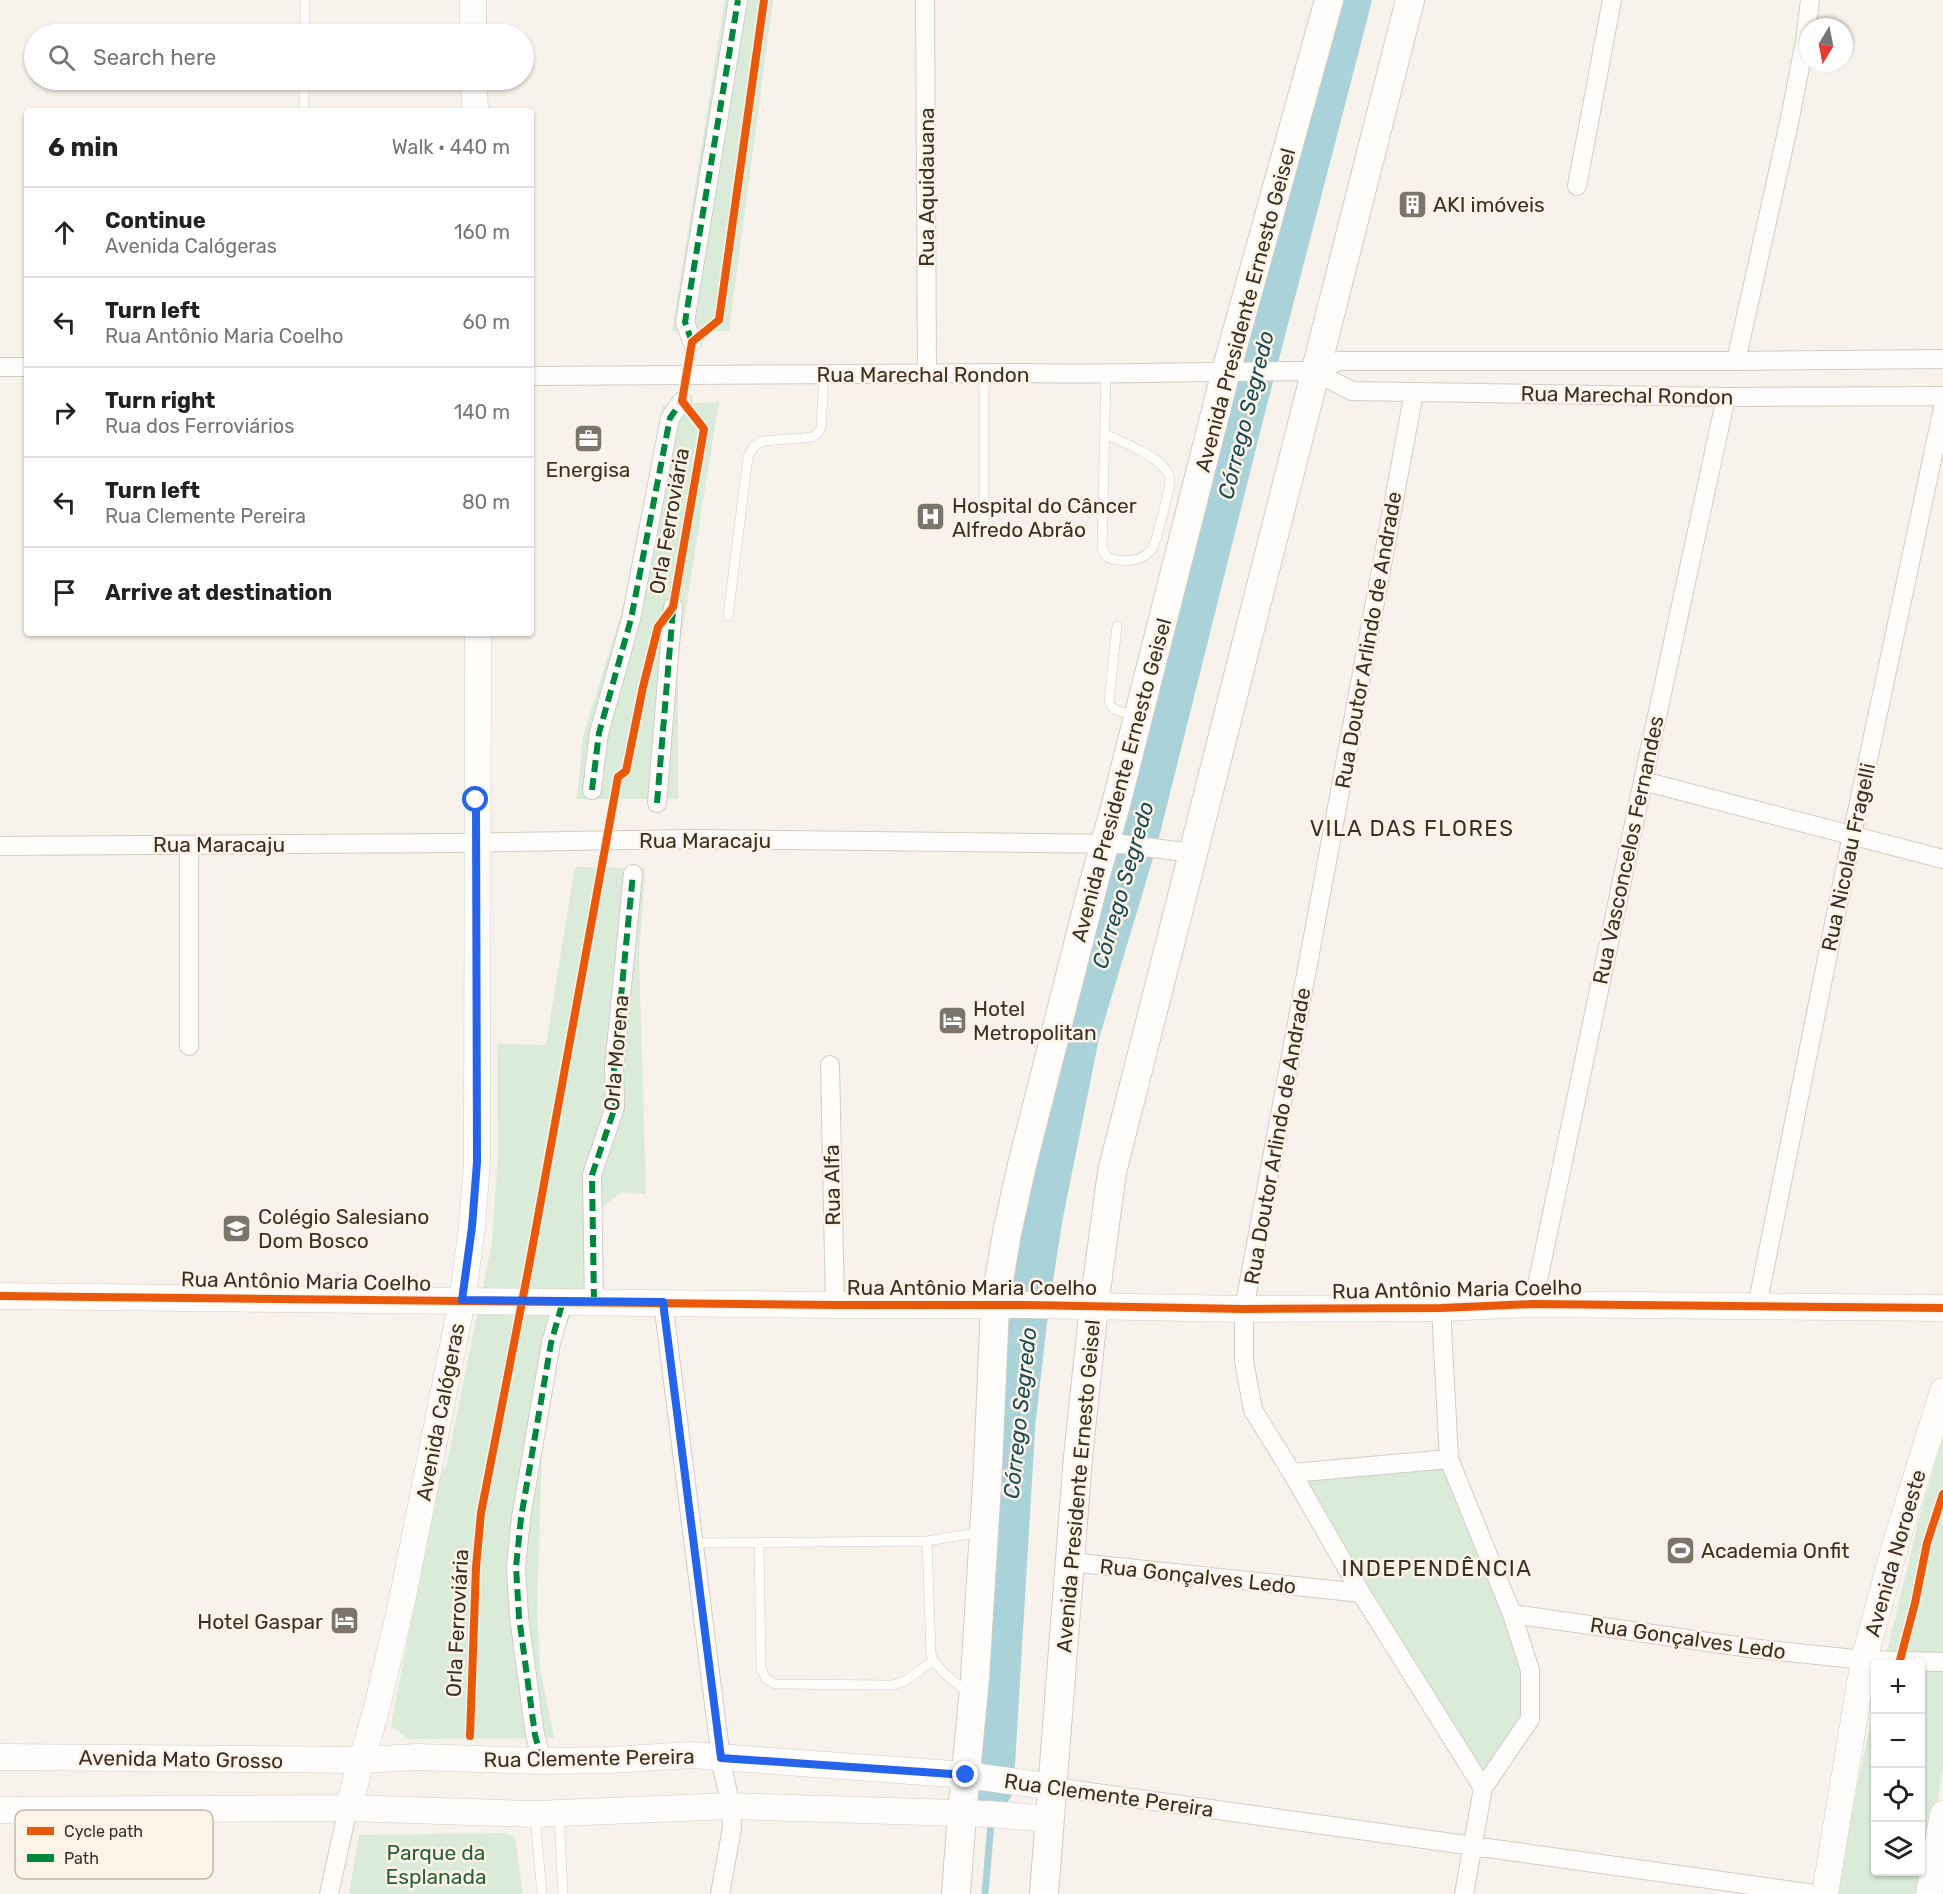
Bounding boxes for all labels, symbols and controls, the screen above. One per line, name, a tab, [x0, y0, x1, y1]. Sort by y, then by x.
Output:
north arrow	[1799, 18, 1853, 72]
search box	[24, 24, 534, 90]
icon: search	[45, 41, 78, 74]
text: Search here	[93, 44, 216, 71]
street label: Rua Aquidauana	[914, 107, 939, 267]
text: 6 min	[48, 132, 118, 163]
text: Walk · 440 m	[392, 135, 510, 159]
street label: Avenida Presidente Ernesto Geisel	[1190, 145, 1300, 475]
building icon: AKI imóveis	[1396, 188, 1428, 220]
place label: AKI imóveis	[1433, 192, 1545, 217]
text: Continue	[105, 207, 206, 234]
icon: ahead	[48, 216, 81, 249]
text: 160 m	[454, 220, 510, 244]
text: Avenida Calógeras	[105, 234, 277, 258]
text: Turn left	[105, 297, 200, 324]
icon: left	[48, 306, 81, 339]
text: 60 m	[463, 310, 510, 334]
text: Rua Antônio Maria Coelho	[105, 324, 343, 348]
water label: Córrego Segredo	[1212, 328, 1280, 502]
street label: Rua Marechal Rondon	[817, 362, 1029, 387]
street label: Rua Marechal Rondon	[1520, 381, 1734, 409]
text: Turn right	[105, 387, 215, 414]
icon: right	[48, 396, 81, 429]
text: 140 m	[454, 400, 510, 424]
text: Rua dos Ferroviários	[105, 414, 294, 438]
office icon: Energisa	[572, 422, 604, 454]
street label: Orla Ferroviária	[644, 446, 694, 596]
place label: Energisa	[546, 457, 630, 482]
text: Turn left	[105, 477, 200, 504]
icon: left	[48, 486, 81, 519]
text: 80 m	[462, 490, 510, 514]
street label: Rua Doutor Arlindo de Andrade	[1330, 490, 1406, 790]
place label: Hospital do Câncer Alfredo Abrão	[952, 493, 1137, 542]
hospital icon: Hospital do Câncer Alfredo Abrão	[915, 501, 947, 533]
text: Rua Clemente Pereira	[105, 504, 306, 528]
icon: arrive	[48, 576, 81, 609]
text: Arrive at destination	[105, 579, 332, 606]
street label: Avenida Presidente Ernesto Geisel	[1066, 615, 1176, 945]
street label: Rua Vasconcelos Fernandes	[1587, 713, 1669, 987]
street label: Rua Nicolau Fragelli	[1816, 761, 1880, 953]
route start	[462, 786, 488, 812]
water label: Córrego Segredo	[1086, 798, 1160, 972]
district label: VILA DAS FLORES	[1310, 815, 1514, 842]
street label: Rua Maracaju	[639, 828, 771, 853]
street label: Rua Maracaju	[153, 832, 285, 857]
street label: Rua Doutor Arlindo de Andrade	[1239, 986, 1315, 1286]
street label: Orla Morena	[598, 994, 634, 1112]
place label: Hotel Metropolitan	[973, 996, 1097, 1045]
hotel icon: Hotel Metropolitan	[936, 1004, 968, 1036]
street label: Rua Alfa	[819, 1144, 845, 1226]
place label: Colégio Salesiano Dom Bosco	[258, 1204, 429, 1253]
school or university icon: Colégio Salesiano Dom Bosco	[221, 1212, 253, 1244]
street label: Rua Antônio Maria Coelho	[181, 1266, 431, 1296]
street label: Rua Antônio Maria Coelho	[1332, 1274, 1582, 1304]
street label: Rua Antônio Maria Coelho	[847, 1275, 1097, 1300]
street label: Avenida Presidente Ernesto Geisel	[1051, 1318, 1105, 1654]
street label: Avenida Calógeras	[410, 1321, 470, 1503]
water label: Córrego Segredo	[998, 1326, 1042, 1500]
street label: Avenida Noroeste	[1859, 1467, 1931, 1639]
sports icon: Academia Onfit	[1664, 1534, 1696, 1566]
place label: Academia Onfit	[1701, 1538, 1849, 1563]
street label: Orla Ferroviária	[441, 1548, 473, 1698]
street label: Rua Gonçalves Ledo	[1099, 1553, 1297, 1599]
district label: INDEPENDÊNCIA	[1341, 1555, 1533, 1582]
hotel icon: Hotel Gaspar	[328, 1605, 360, 1637]
place label: Hotel Gaspar	[197, 1609, 323, 1634]
street label: Rua Gonçalves Ledo	[1589, 1612, 1787, 1664]
map controls	[1871, 1660, 1925, 1876]
button: +	[1871, 1660, 1925, 1714]
button: −	[1871, 1714, 1925, 1768]
street label: Rua Clemente Pereira	[483, 1744, 695, 1772]
street label: Avenida Mato Grosso	[78, 1745, 284, 1773]
route end	[952, 1761, 978, 1787]
street label: Rua Clemente Pereira	[1003, 1768, 1215, 1822]
button: locate	[1871, 1768, 1925, 1822]
legend	[15, 1810, 213, 1879]
text: Cycle path	[64, 1822, 143, 1841]
button: layers	[1871, 1822, 1925, 1876]
park label: Parque da Esplanada	[385, 1840, 487, 1889]
text: Path	[64, 1849, 99, 1868]

